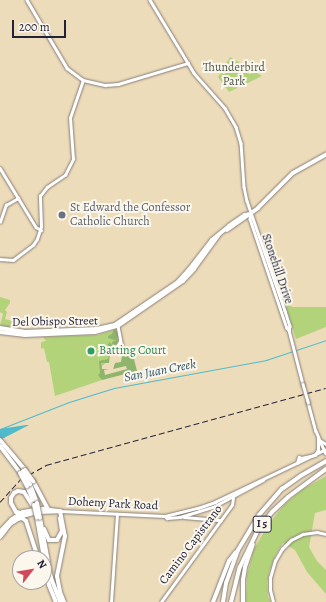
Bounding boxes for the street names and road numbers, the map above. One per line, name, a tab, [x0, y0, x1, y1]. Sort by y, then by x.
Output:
street label: Stonehill Drive	[258, 232, 296, 306]
street label: Del Obispo Street	[12, 314, 98, 330]
street label: Doheny Park Road	[68, 494, 158, 514]
street label: Camino Capistrano	[156, 502, 226, 588]
road number: I 5	[252, 515, 272, 533]

